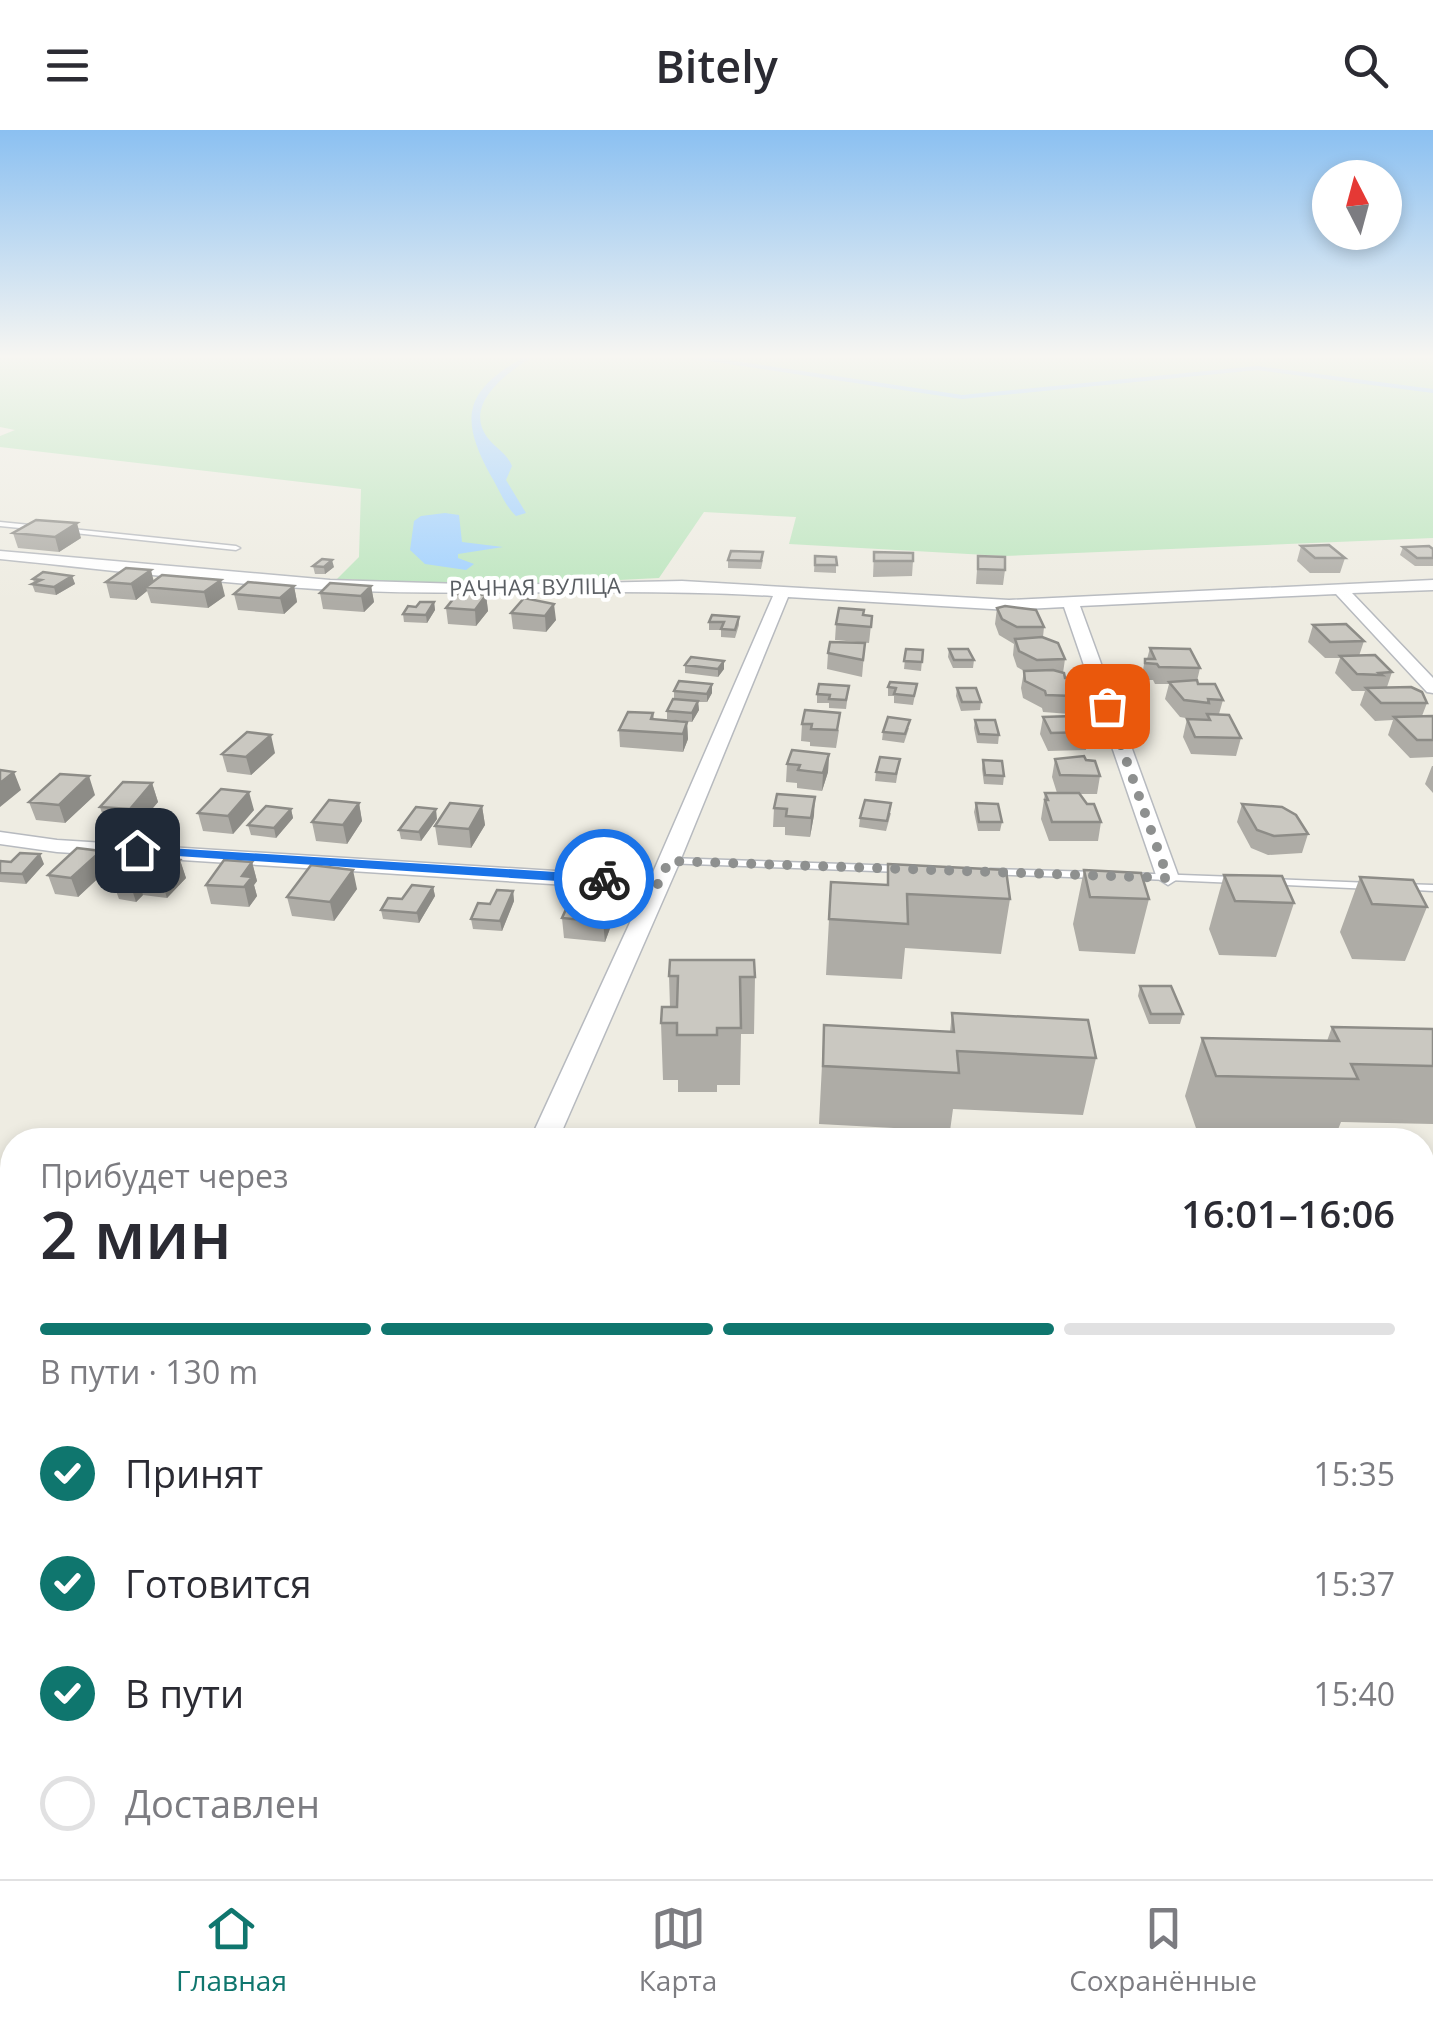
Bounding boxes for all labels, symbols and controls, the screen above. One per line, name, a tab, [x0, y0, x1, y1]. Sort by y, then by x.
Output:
text: Bitely	[655, 35, 778, 96]
icon: menu	[40, 38, 95, 93]
icon: search	[1338, 38, 1393, 93]
north arrow	[1312, 160, 1402, 250]
map controls	[1312, 160, 1402, 250]
street label: РАЧНАЯ ВУЛІЦА	[449, 570, 621, 602]
pin	[1065, 664, 1150, 749]
icon: bag	[1080, 679, 1135, 734]
pin	[95, 808, 180, 893]
icon: home	[110, 823, 165, 878]
courier	[554, 829, 654, 929]
icon: bike	[577, 852, 632, 907]
text: Прибудет через	[40, 1154, 288, 1197]
text: 16:01–16:06	[1181, 1187, 1395, 1239]
text: 2 мин	[40, 1190, 232, 1278]
text: В пути · 130 m	[40, 1350, 258, 1393]
icon: check	[40, 1446, 95, 1501]
text: Принят	[125, 1447, 263, 1499]
text: 15:35	[1313, 1452, 1395, 1495]
icon: check	[40, 1556, 95, 1611]
text: Готовится	[125, 1557, 311, 1609]
text: 15:37	[1313, 1562, 1395, 1605]
icon: check	[40, 1666, 95, 1721]
text: В пути	[125, 1667, 244, 1719]
text: 15:40	[1313, 1672, 1395, 1715]
text: Доставлен	[125, 1777, 320, 1829]
tab: Главная	[176, 1901, 287, 1999]
tab: Карта	[639, 1901, 717, 1999]
tab: Сохранённые	[1069, 1901, 1257, 1999]

